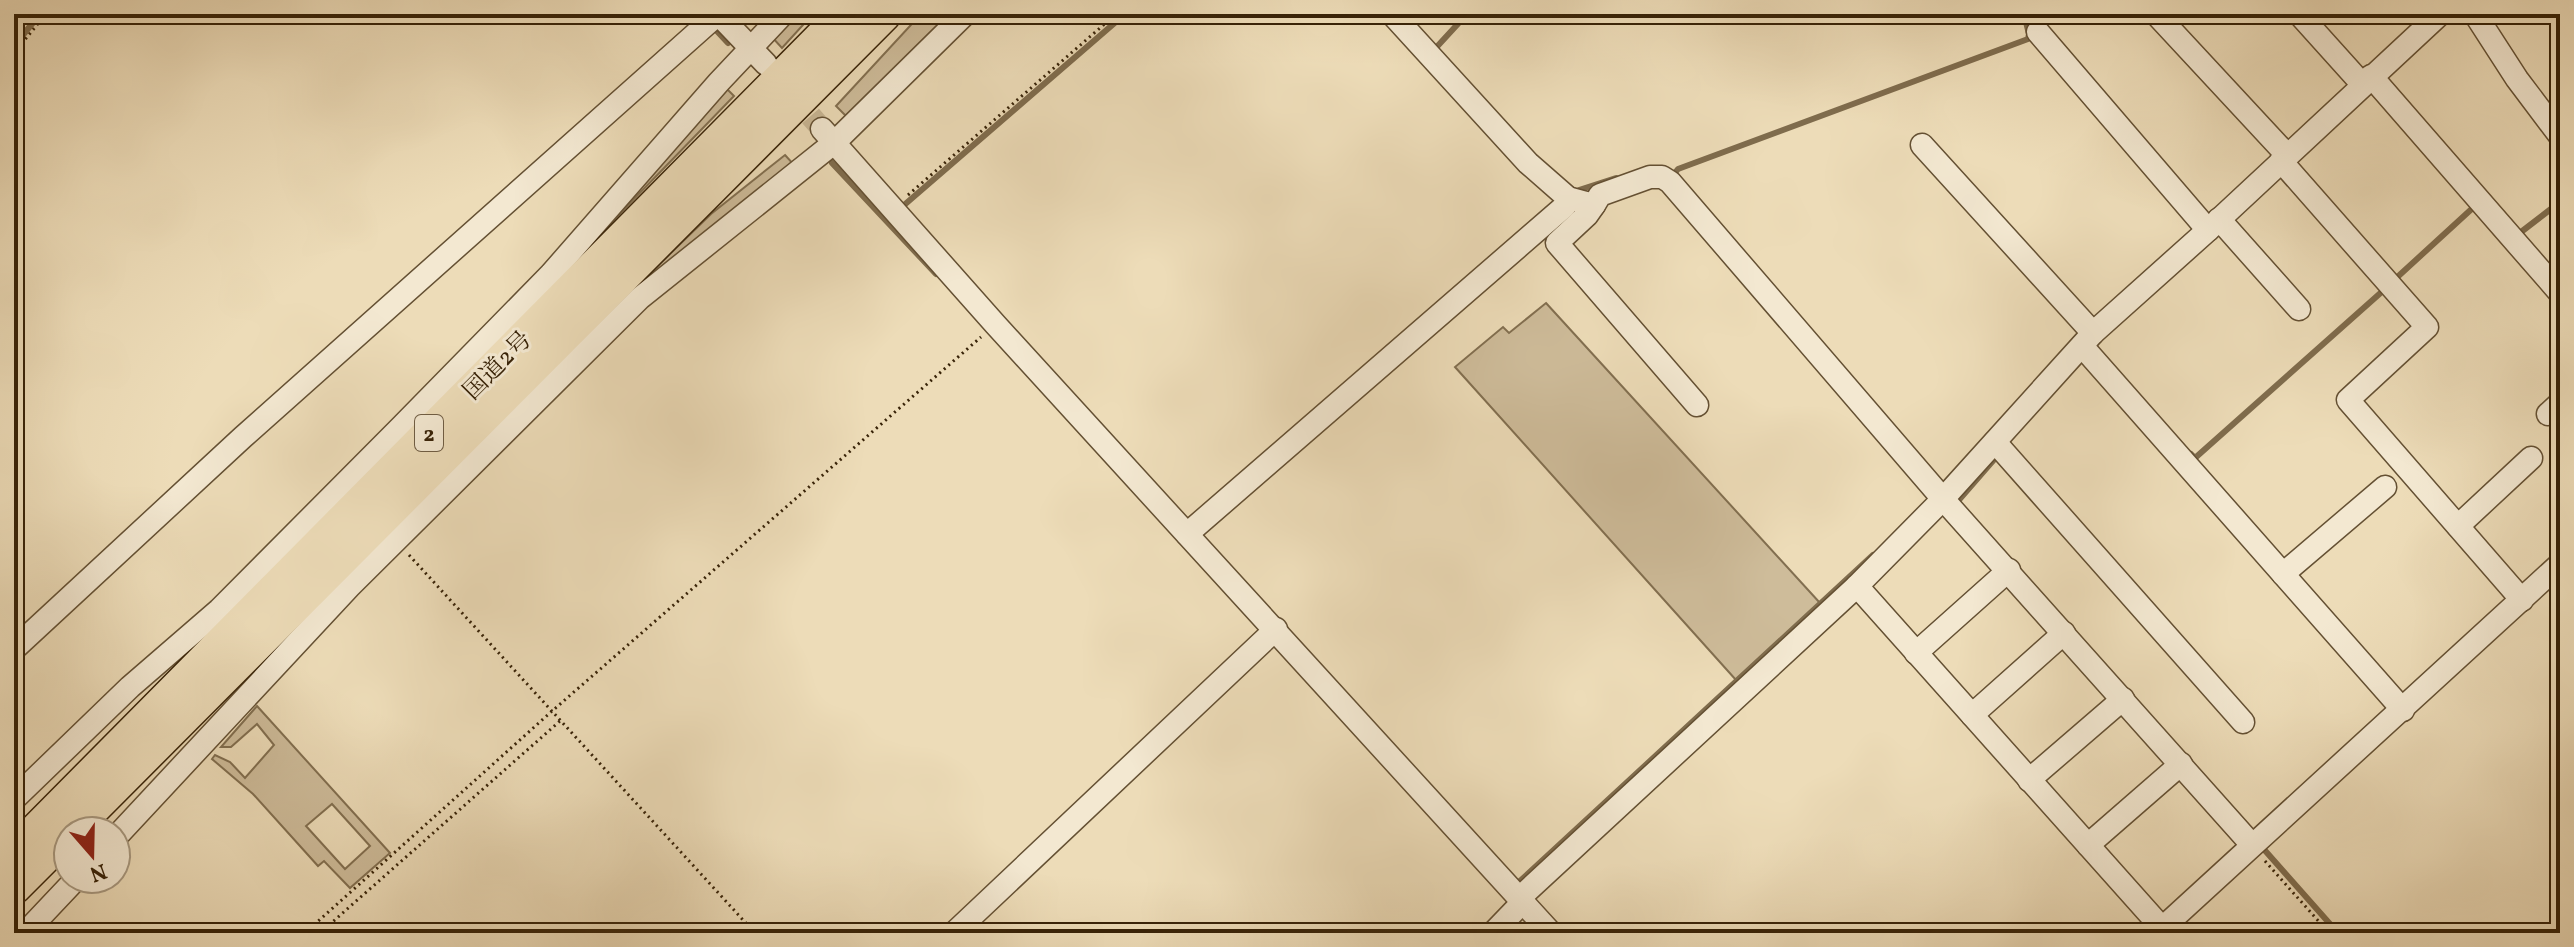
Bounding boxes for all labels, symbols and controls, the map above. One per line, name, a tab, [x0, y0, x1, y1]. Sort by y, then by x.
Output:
street label: 国道2号	[456, 324, 540, 408]
road number: 2	[415, 415, 443, 451]
north arrow	[52, 815, 132, 895]
text: N	[85, 854, 111, 889]

